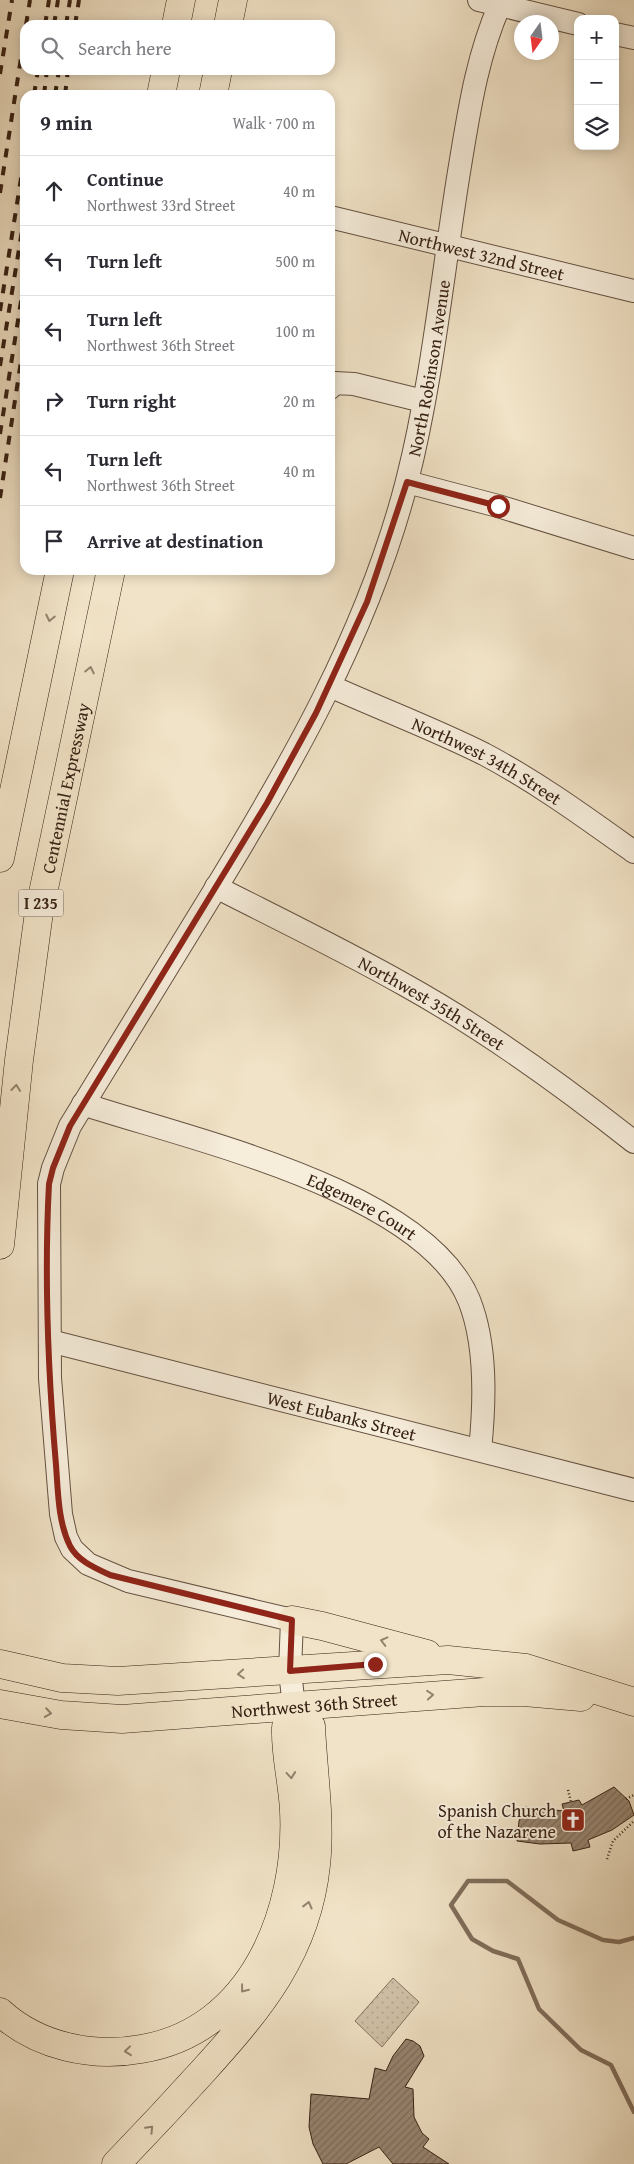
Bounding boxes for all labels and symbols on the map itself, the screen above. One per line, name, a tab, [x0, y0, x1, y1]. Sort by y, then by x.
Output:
north arrow	[514, 15, 559, 60]
street label: Northwest 32nd Street	[396, 221, 568, 287]
street label: North Robinson Avenue	[400, 278, 457, 459]
route start	[487, 495, 510, 518]
one-way arrow	[45, 613, 55, 622]
one-way arrow	[84, 665, 95, 674]
street label: Centennial Expressway	[34, 700, 96, 876]
street label: Northwest 34th Street	[408, 709, 568, 812]
road number: I 235	[18, 890, 64, 916]
street label: Northwest 35th Street	[354, 949, 511, 1057]
one-way arrow	[10, 1083, 21, 1091]
street label: Edgemere Court	[303, 1165, 424, 1247]
street label: West Eubanks Street	[264, 1383, 420, 1448]
one-way arrow	[381, 1637, 389, 1647]
route end	[364, 1653, 387, 1676]
one-way arrow	[237, 1668, 245, 1679]
street label: Northwest 36th Street	[230, 1685, 399, 1724]
one-way arrow	[426, 1690, 434, 1701]
one-way arrow	[44, 1707, 52, 1718]
one-way arrow	[285, 1772, 296, 1780]
place label: Spanish Church of the Nazarene	[437, 1797, 556, 1845]
church icon: Spanish Church of the Nazarene	[560, 1807, 586, 1833]
one-way arrow	[302, 1900, 313, 1909]
one-way arrow	[241, 1983, 249, 1992]
one-way arrow	[124, 2045, 132, 2056]
one-way arrow	[144, 2125, 153, 2134]

